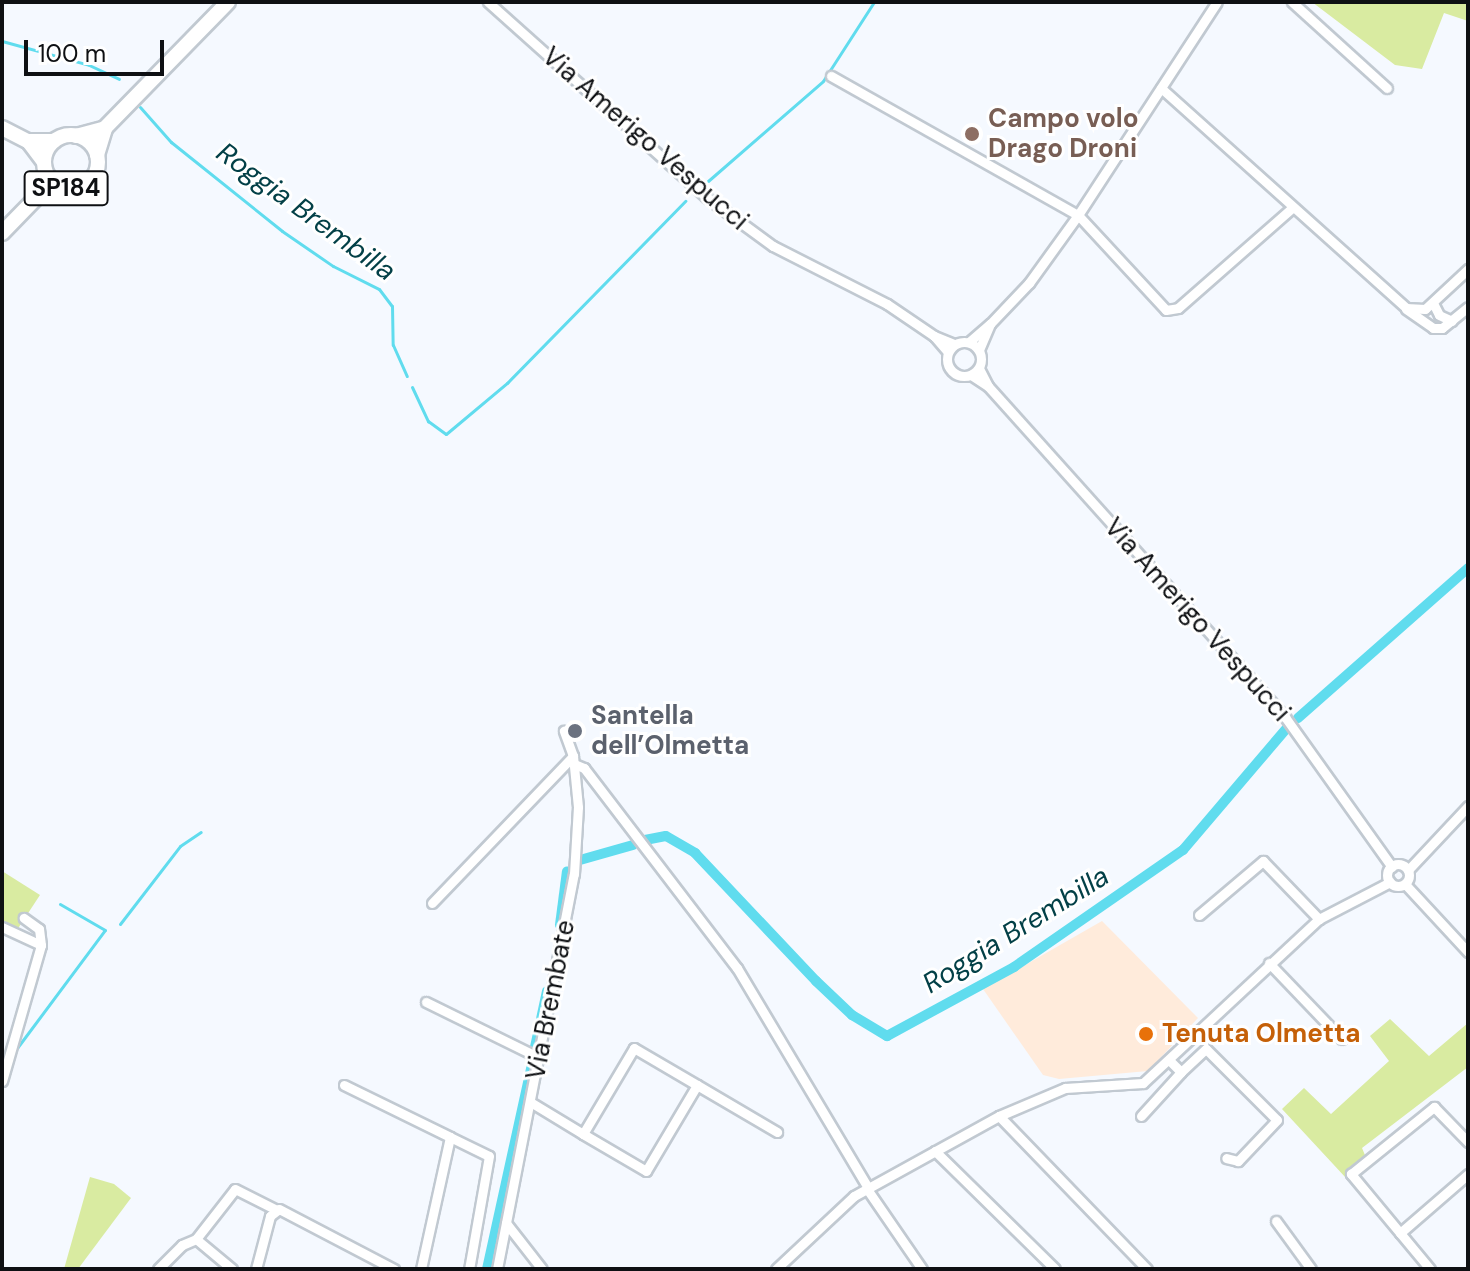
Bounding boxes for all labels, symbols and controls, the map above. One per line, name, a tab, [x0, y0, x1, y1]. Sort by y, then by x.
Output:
scale bar	[28, 24, 168, 74]
text: 100 m	[38, 38, 106, 69]
street label: Via Amerigo Vespucci	[536, 41, 754, 237]
place label: Campo volo Drago Droni	[988, 103, 1139, 164]
marker: Campo volo Drago Droni	[963, 125, 981, 143]
water label: Roggia Brembilla	[210, 136, 402, 288]
road number: SP184	[22, 168, 110, 208]
street label: Via Amerigo Vespucci	[1097, 512, 1297, 728]
place label: Santella dell’Olmetta	[591, 700, 749, 762]
marker: Santella dell’Olmetta	[566, 722, 584, 740]
water label: Roggia Brembilla	[917, 859, 1115, 1001]
street label: Via Brembate	[520, 917, 582, 1083]
place label: Tenuta Olmetta	[1162, 1018, 1361, 1050]
marker: Tenuta Olmetta	[1137, 1025, 1155, 1043]

